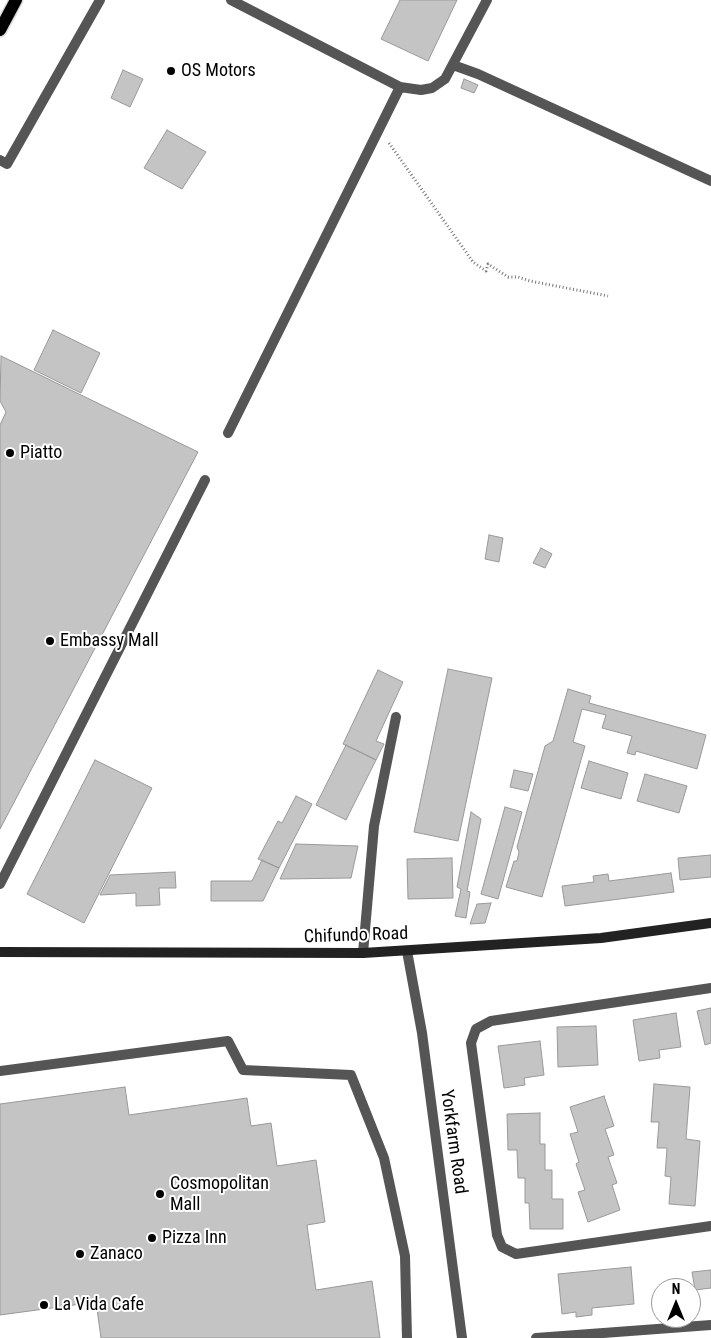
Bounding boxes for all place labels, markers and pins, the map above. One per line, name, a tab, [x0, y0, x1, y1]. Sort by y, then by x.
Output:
place label: OS Motors	[181, 60, 256, 82]
marker: OS Motors	[165, 65, 177, 77]
place label: Piatto	[20, 442, 62, 464]
marker: Piatto	[4, 447, 16, 459]
place label: Embassy Mall	[60, 630, 159, 652]
marker: Embassy Mall	[44, 635, 56, 647]
place label: Cosmopolitan Mall	[170, 1173, 269, 1216]
marker: Cosmopolitan Mall	[154, 1188, 166, 1200]
place label: Pizza Inn	[162, 1227, 227, 1249]
marker: Pizza Inn	[146, 1232, 158, 1244]
place label: Zanaco	[90, 1243, 143, 1265]
marker: Zanaco	[74, 1248, 86, 1260]
place label: La Vida Cafe	[54, 1294, 144, 1316]
marker: La Vida Cafe	[38, 1299, 50, 1311]

